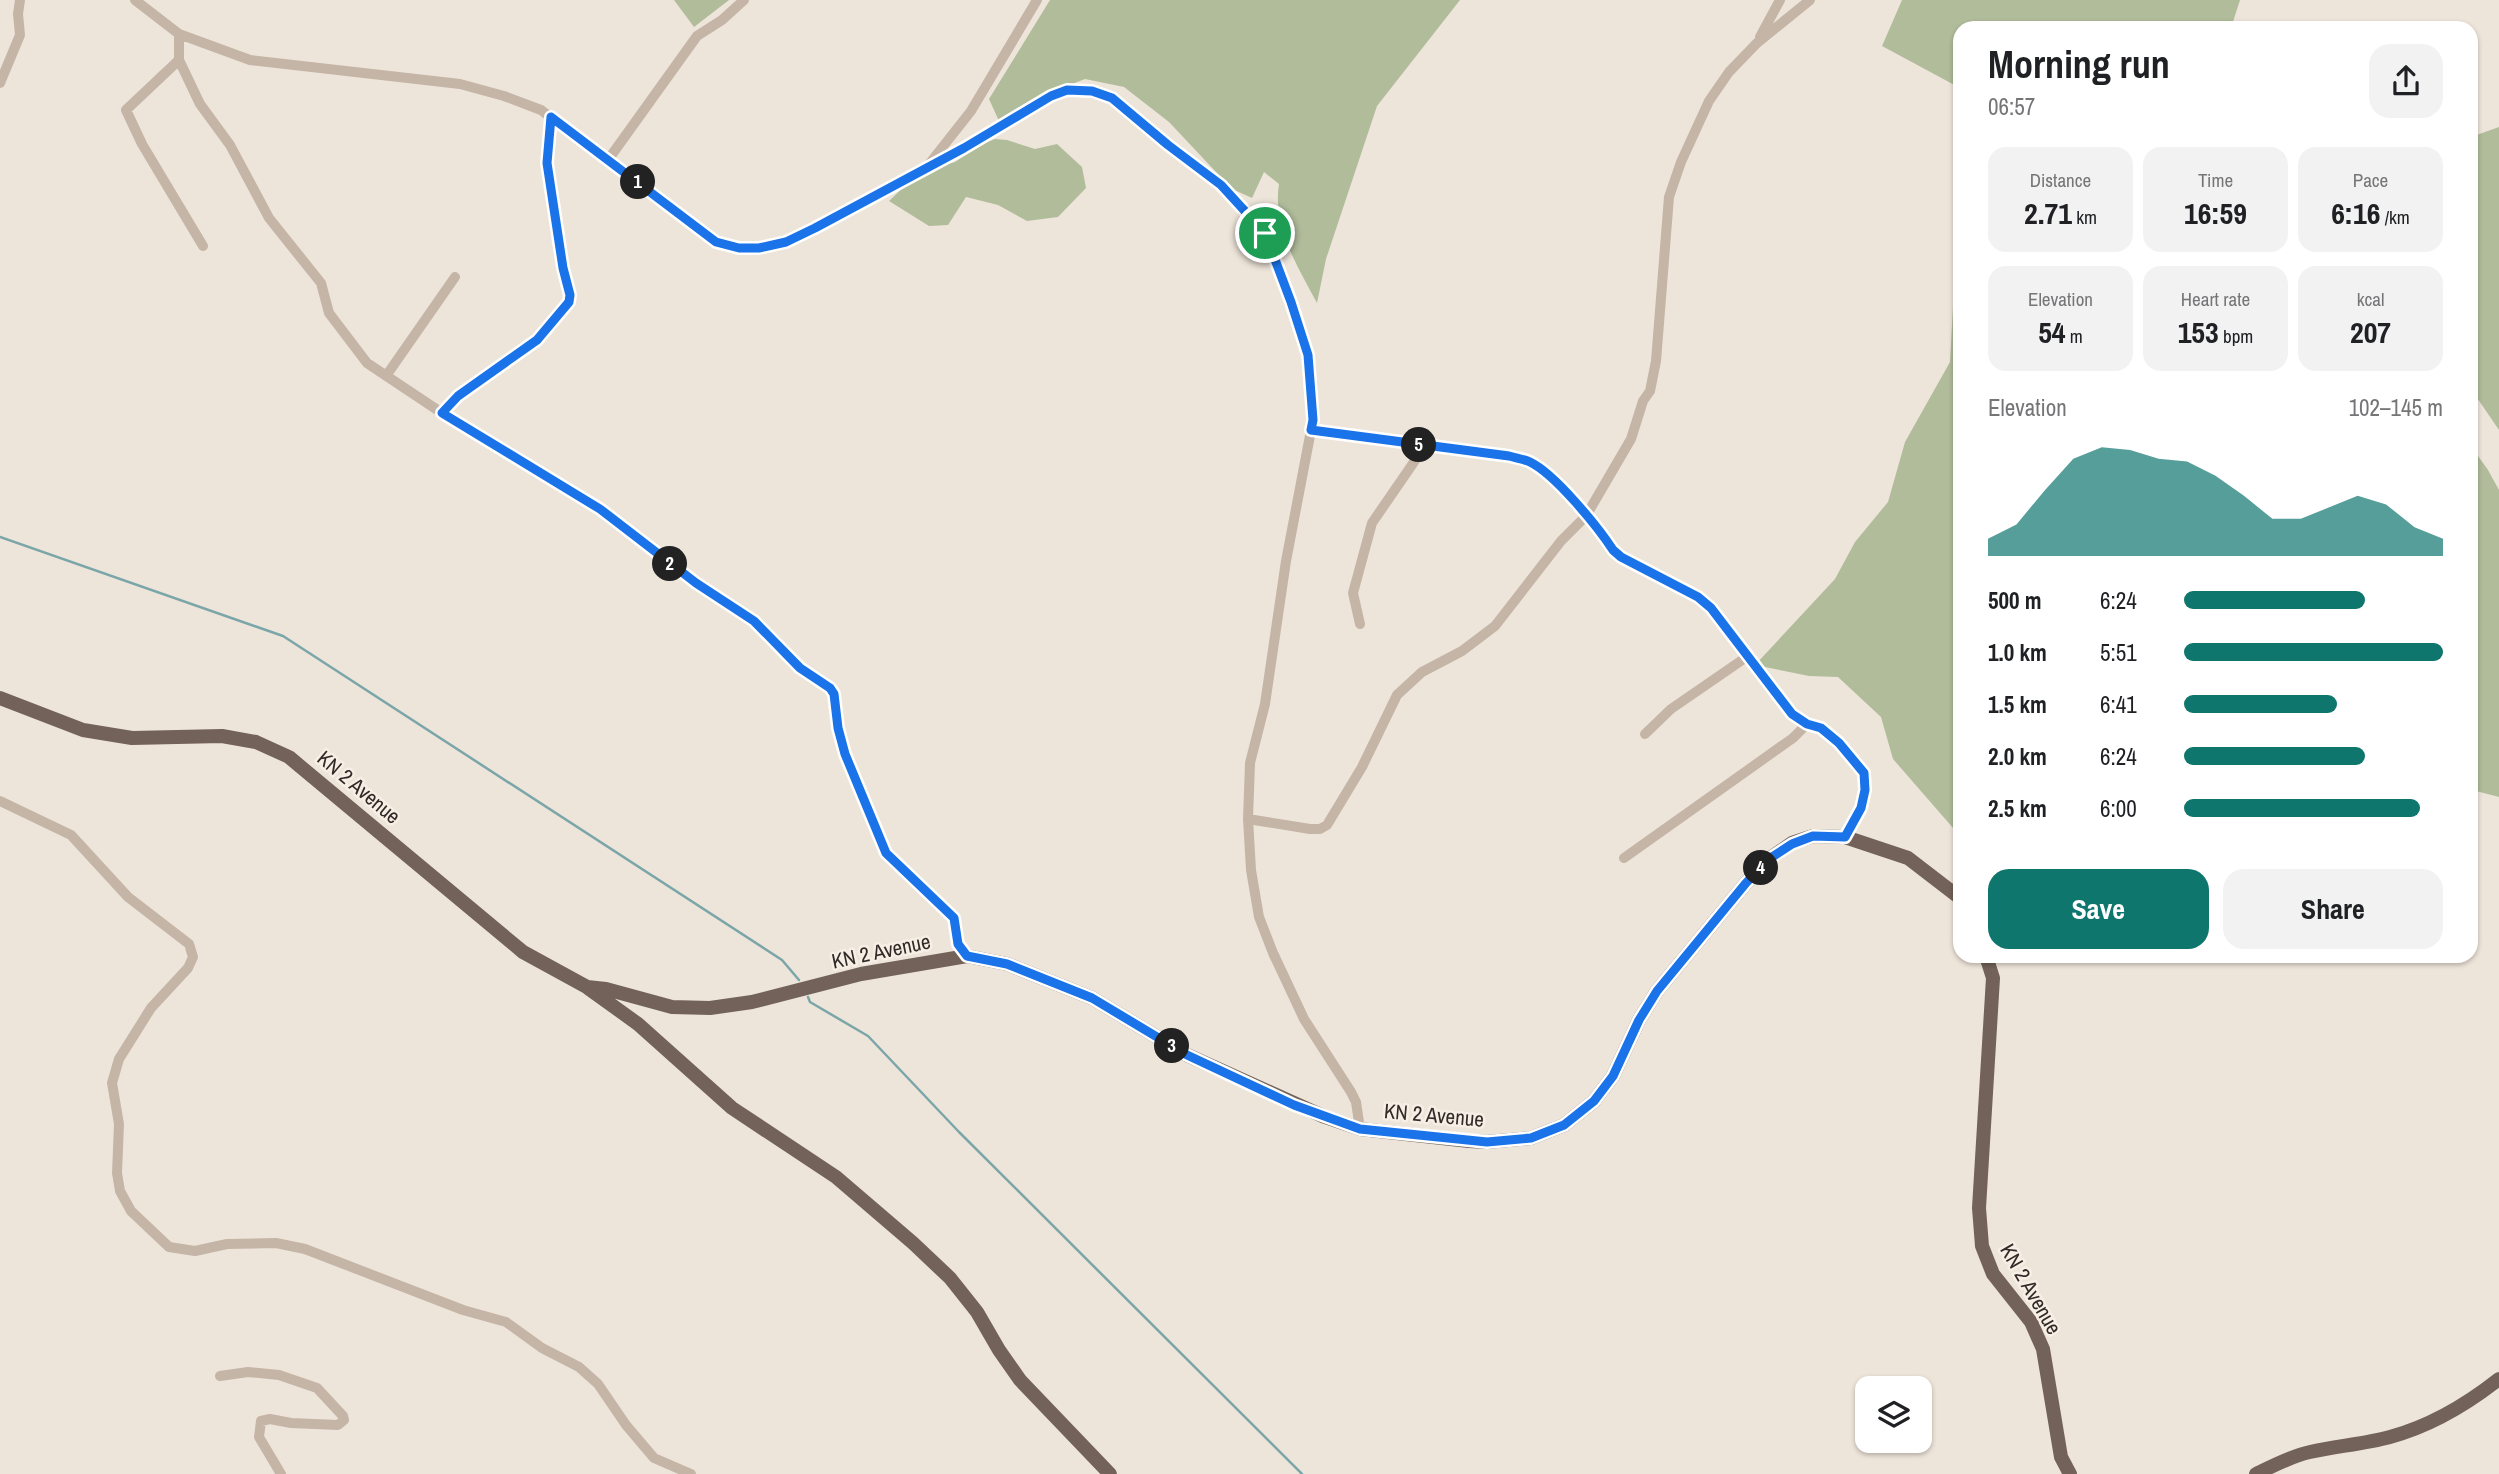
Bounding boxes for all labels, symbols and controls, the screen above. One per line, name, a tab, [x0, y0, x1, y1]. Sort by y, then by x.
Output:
text: Morning run	[1988, 39, 2170, 90]
button: share	[2369, 44, 2443, 118]
text: 06:57	[1988, 91, 2035, 122]
pin: 1	[620, 164, 656, 200]
text: Distance	[2030, 167, 2091, 193]
text: Time	[2198, 167, 2233, 193]
text: Pace	[2353, 167, 2388, 193]
text: 1	[633, 168, 642, 194]
text: 2.71	[2024, 193, 2072, 233]
text: 16:59	[2184, 193, 2247, 233]
text: 6:16	[2331, 193, 2380, 233]
pin	[1235, 203, 1295, 263]
text: km	[2072, 204, 2097, 230]
text: /km	[2380, 204, 2410, 230]
icon: arrive	[1246, 214, 1284, 252]
text: Elevation	[2028, 286, 2093, 312]
text: Heart rate	[2181, 286, 2250, 312]
text: kcal	[2357, 286, 2384, 312]
text: 54	[2038, 312, 2066, 352]
text: 153	[2178, 312, 2219, 352]
text: 207	[2350, 312, 2391, 352]
text: m	[2066, 323, 2083, 349]
text: bpm	[2219, 323, 2253, 349]
text: Elevation	[1988, 392, 2067, 423]
text: 102–145 m	[2349, 392, 2443, 423]
pin: 5	[1402, 428, 1436, 462]
text: 5	[1414, 431, 1423, 457]
pin: 2	[652, 546, 688, 582]
text: 2	[665, 550, 674, 576]
text: 500 m	[1988, 585, 2041, 616]
text: 6:24	[2100, 585, 2137, 616]
text: 1.0 km	[1988, 637, 2047, 668]
text: 5:51	[2100, 637, 2137, 668]
text: 1.5 km	[1988, 689, 2047, 720]
text: 6:41	[2100, 689, 2137, 720]
text: 2.0 km	[1988, 741, 2047, 772]
text: 6:24	[2100, 741, 2137, 772]
street label: KN 2 Avenue	[311, 744, 407, 830]
text: 2.5 km	[1988, 793, 2047, 824]
text: 6:00	[2100, 793, 2137, 824]
pin: 4	[1744, 850, 1778, 886]
text: 4	[1756, 854, 1765, 880]
button: Save	[1988, 869, 2209, 949]
button: Share	[2223, 869, 2443, 949]
street label: KN 2 Avenue	[829, 926, 933, 976]
pin: 3	[1154, 1028, 1190, 1064]
text: 3	[1167, 1032, 1176, 1058]
street label: KN 2 Avenue	[1383, 1096, 1485, 1134]
street label: KN 2 Avenue	[1993, 1238, 2069, 1340]
map controls	[1855, 1376, 1932, 1453]
button: layers	[1855, 1376, 1932, 1453]

